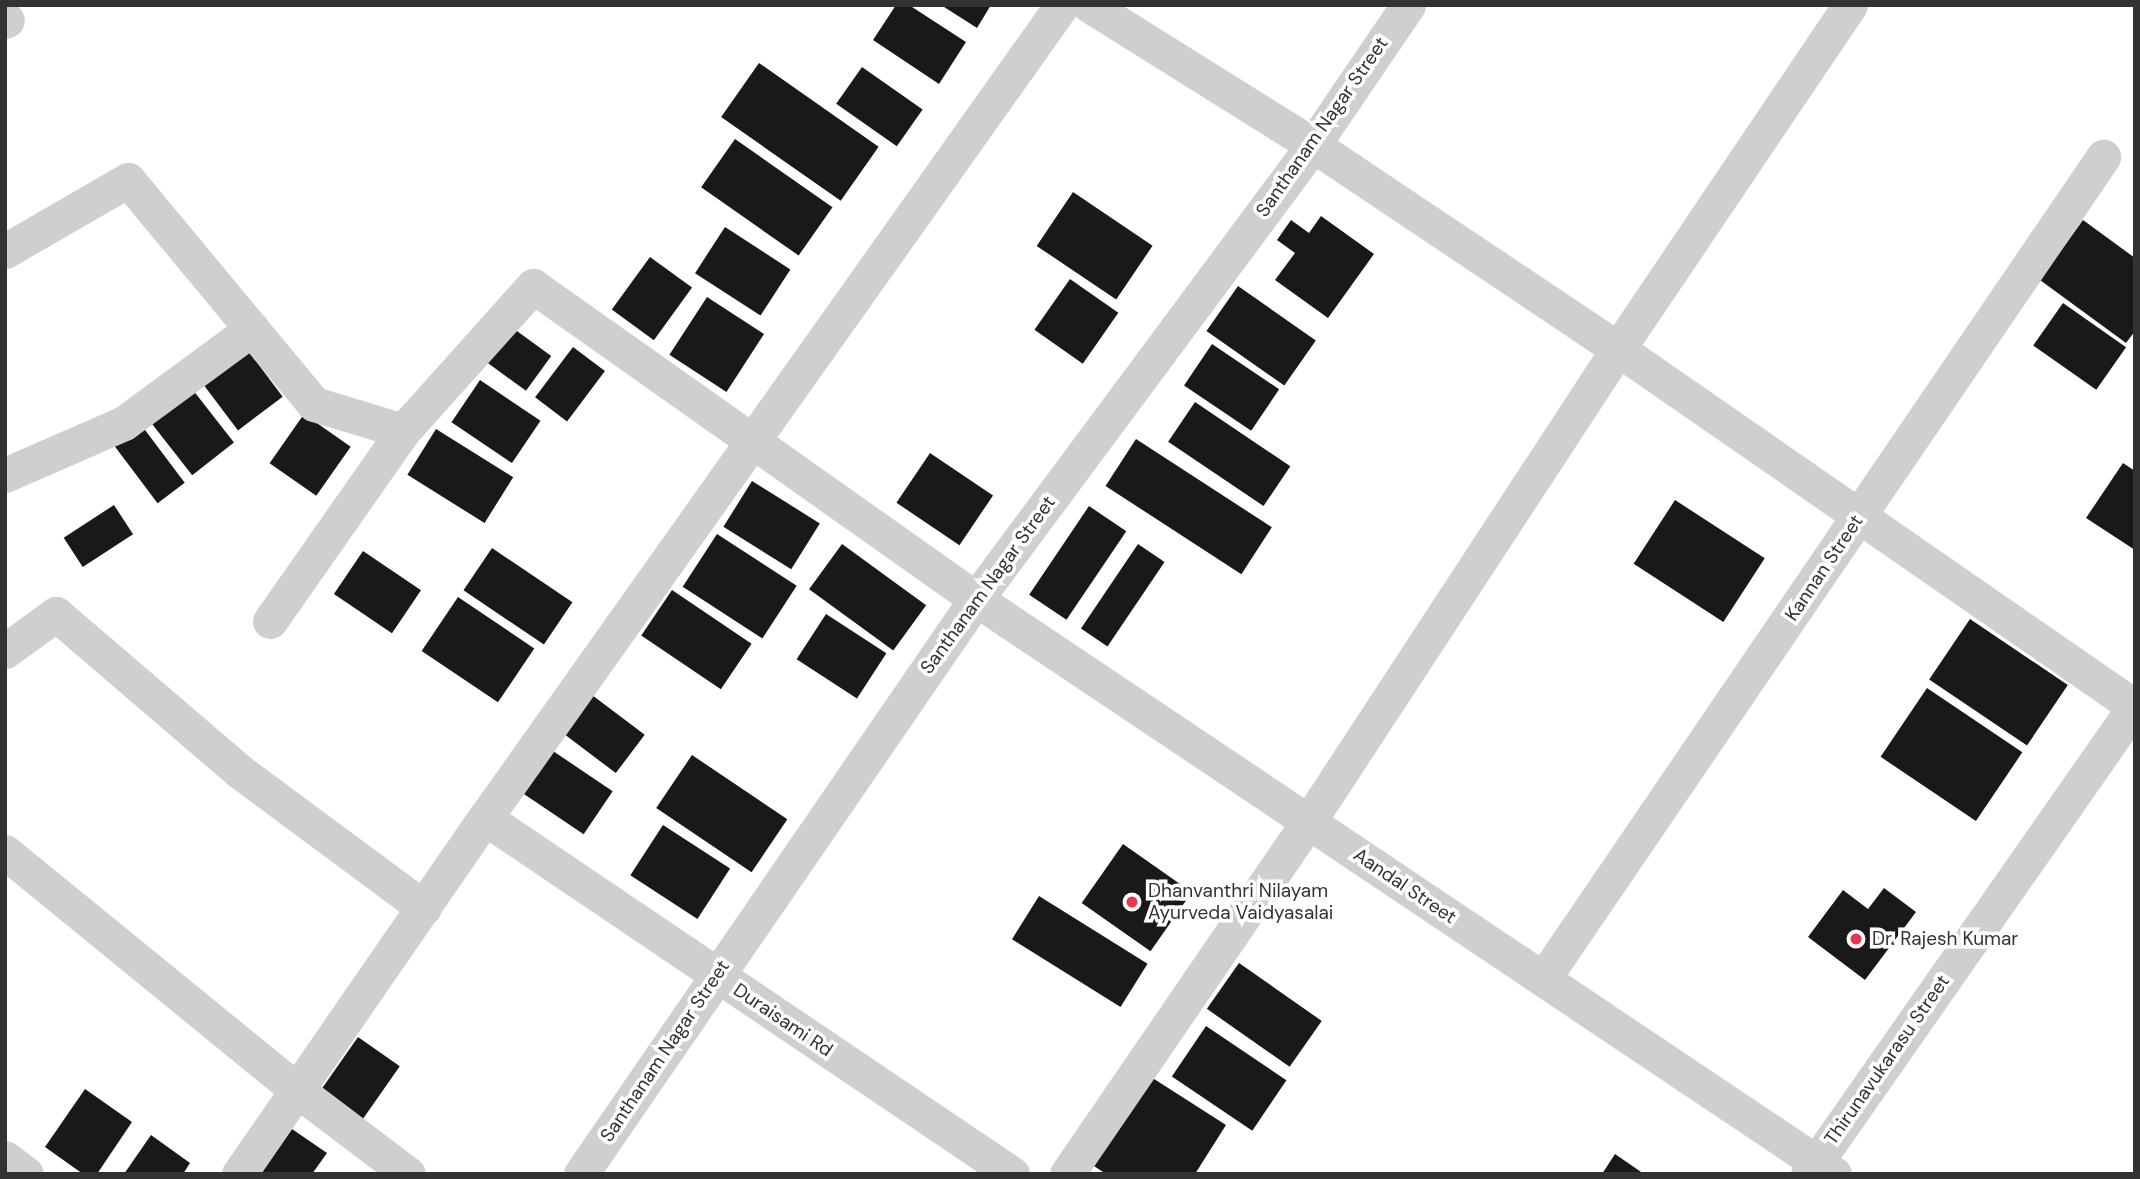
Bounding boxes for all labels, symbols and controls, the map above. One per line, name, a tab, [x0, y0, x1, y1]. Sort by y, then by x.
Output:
street label: Santhanam Nagar Street	[1251, 33, 1393, 221]
street label: Santhanam Nagar Street	[916, 492, 1060, 678]
street label: Kannan Street	[1780, 511, 1868, 625]
street label: Aandal Street	[1349, 843, 1461, 929]
place label: Dhanvanthri Nilayam Ayurveda Vaidyasalai	[1148, 880, 1333, 924]
marker: Dhanvanthri Nilayam Ayurveda Vaidyasalai	[1122, 892, 1142, 912]
place label: Dr. Rajesh Kumar	[1872, 928, 2018, 950]
marker: Dr. Rajesh Kumar	[1846, 929, 1866, 949]
street label: Santhanam Nagar Street	[596, 956, 734, 1146]
street label: Thirunavukarasu Street	[1820, 971, 1954, 1149]
street label: Duraisami Rd	[729, 978, 837, 1062]

